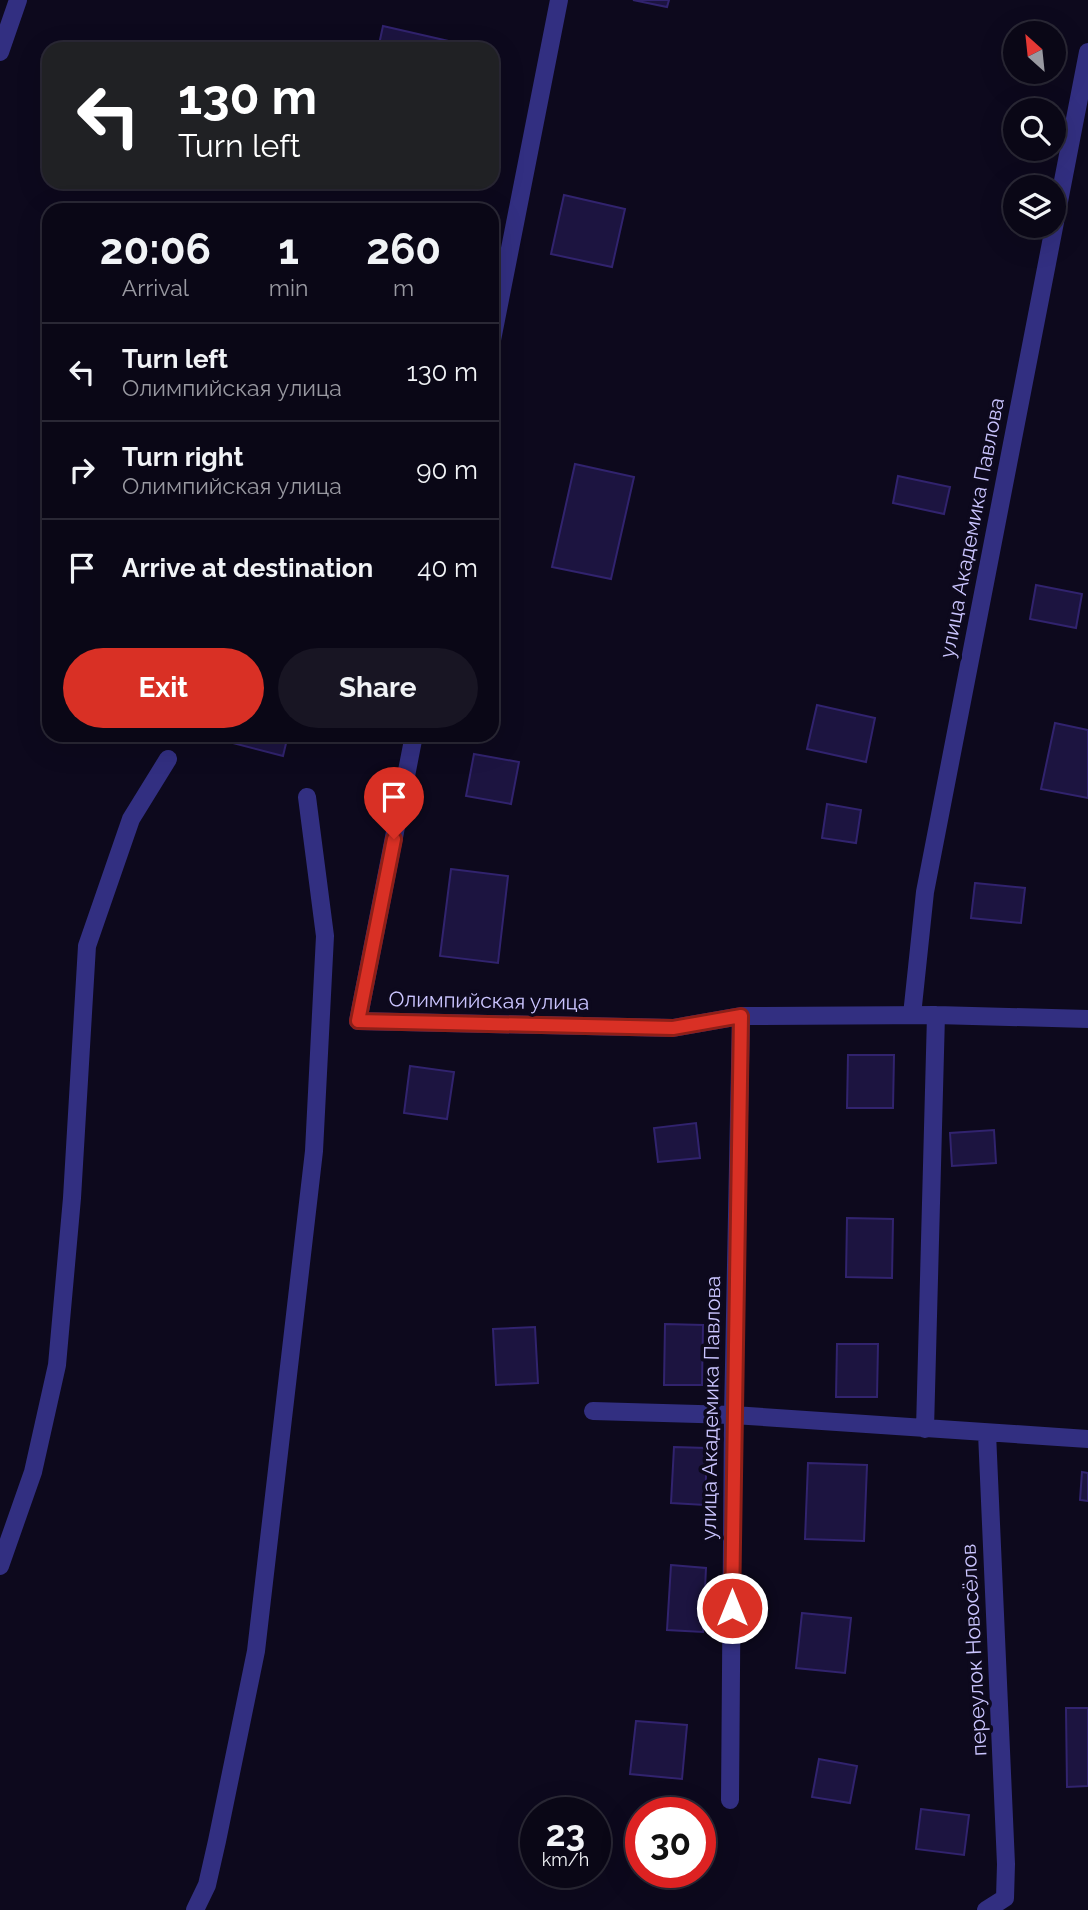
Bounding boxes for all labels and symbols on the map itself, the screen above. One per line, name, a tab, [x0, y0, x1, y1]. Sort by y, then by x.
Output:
north arrow	[1003, 21, 1066, 84]
street label: улица Академика Павлова	[934, 396, 1009, 660]
pin	[364, 767, 424, 839]
street label: Олимпийская улица	[388, 986, 590, 1015]
street label: улица Академика Павлова	[696, 1275, 725, 1541]
street label: переулок Новосёлов	[955, 1543, 992, 1757]
position arrow	[695, 1571, 769, 1645]
speed limit sign: 30	[625, 1797, 716, 1888]

